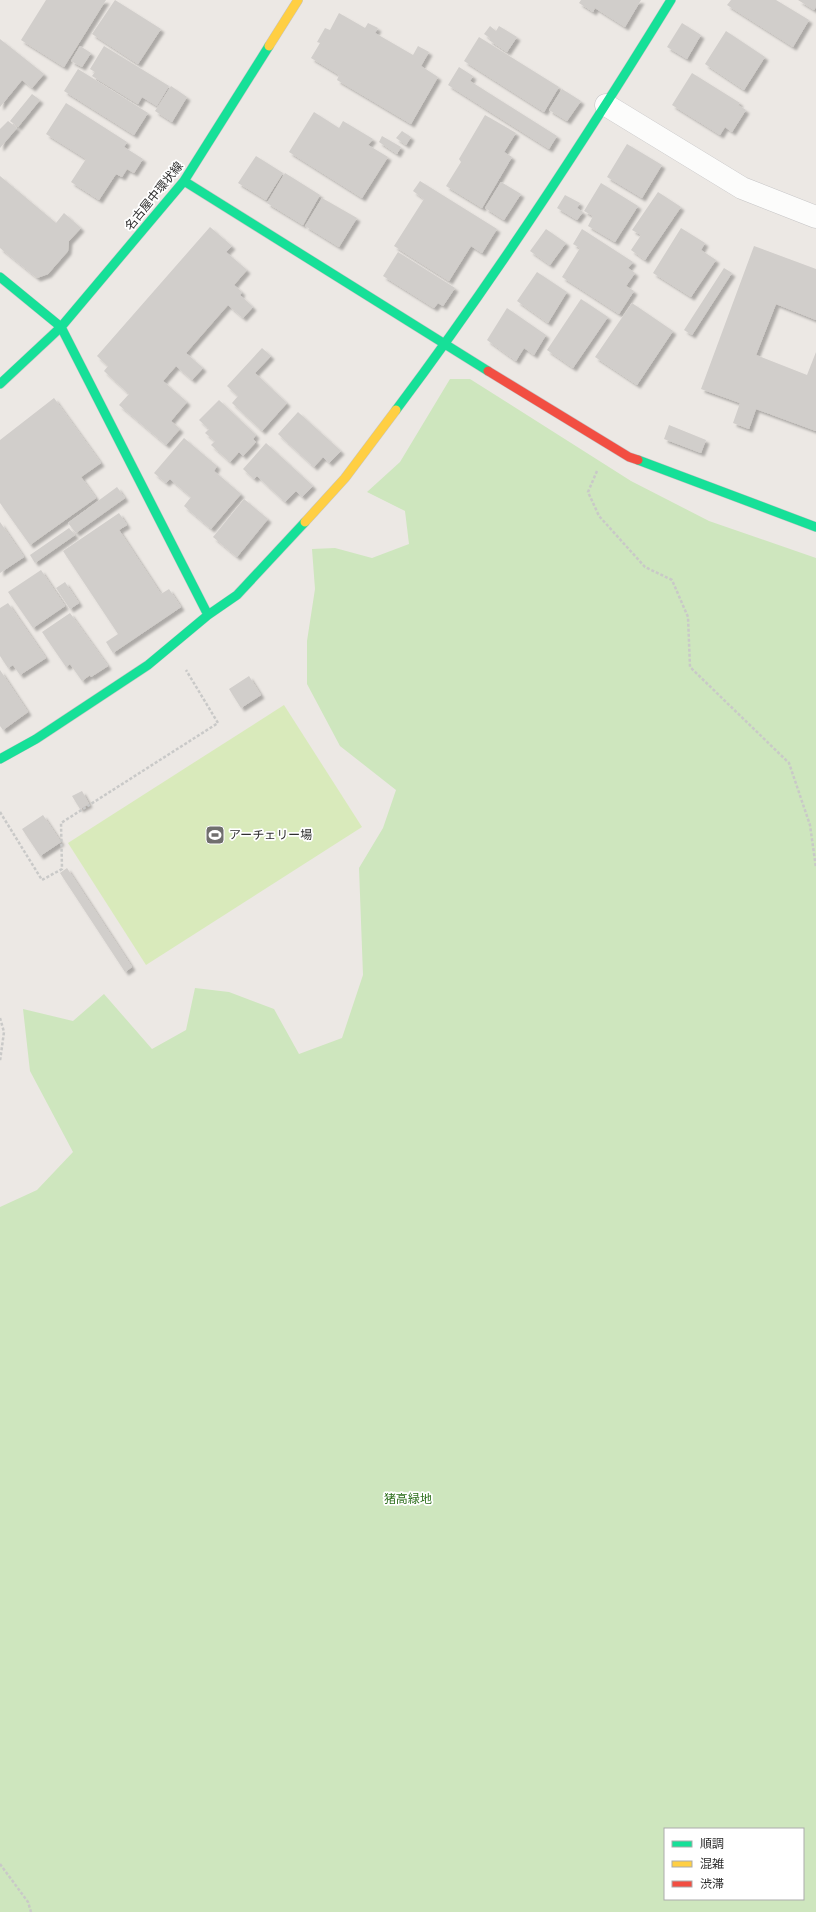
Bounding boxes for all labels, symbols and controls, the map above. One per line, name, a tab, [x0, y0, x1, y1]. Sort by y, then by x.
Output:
street label: 名古屋中環状線	[121, 158, 187, 234]
sports icon: アーチェリー場	[204, 824, 226, 846]
place label: アーチェリー場	[229, 827, 312, 843]
park label: 猪高緑地	[384, 1491, 432, 1507]
legend	[664, 1828, 804, 1900]
text: 順調	[700, 1836, 724, 1852]
text: 混雑	[700, 1856, 724, 1872]
text: 渋滞	[700, 1876, 724, 1892]

